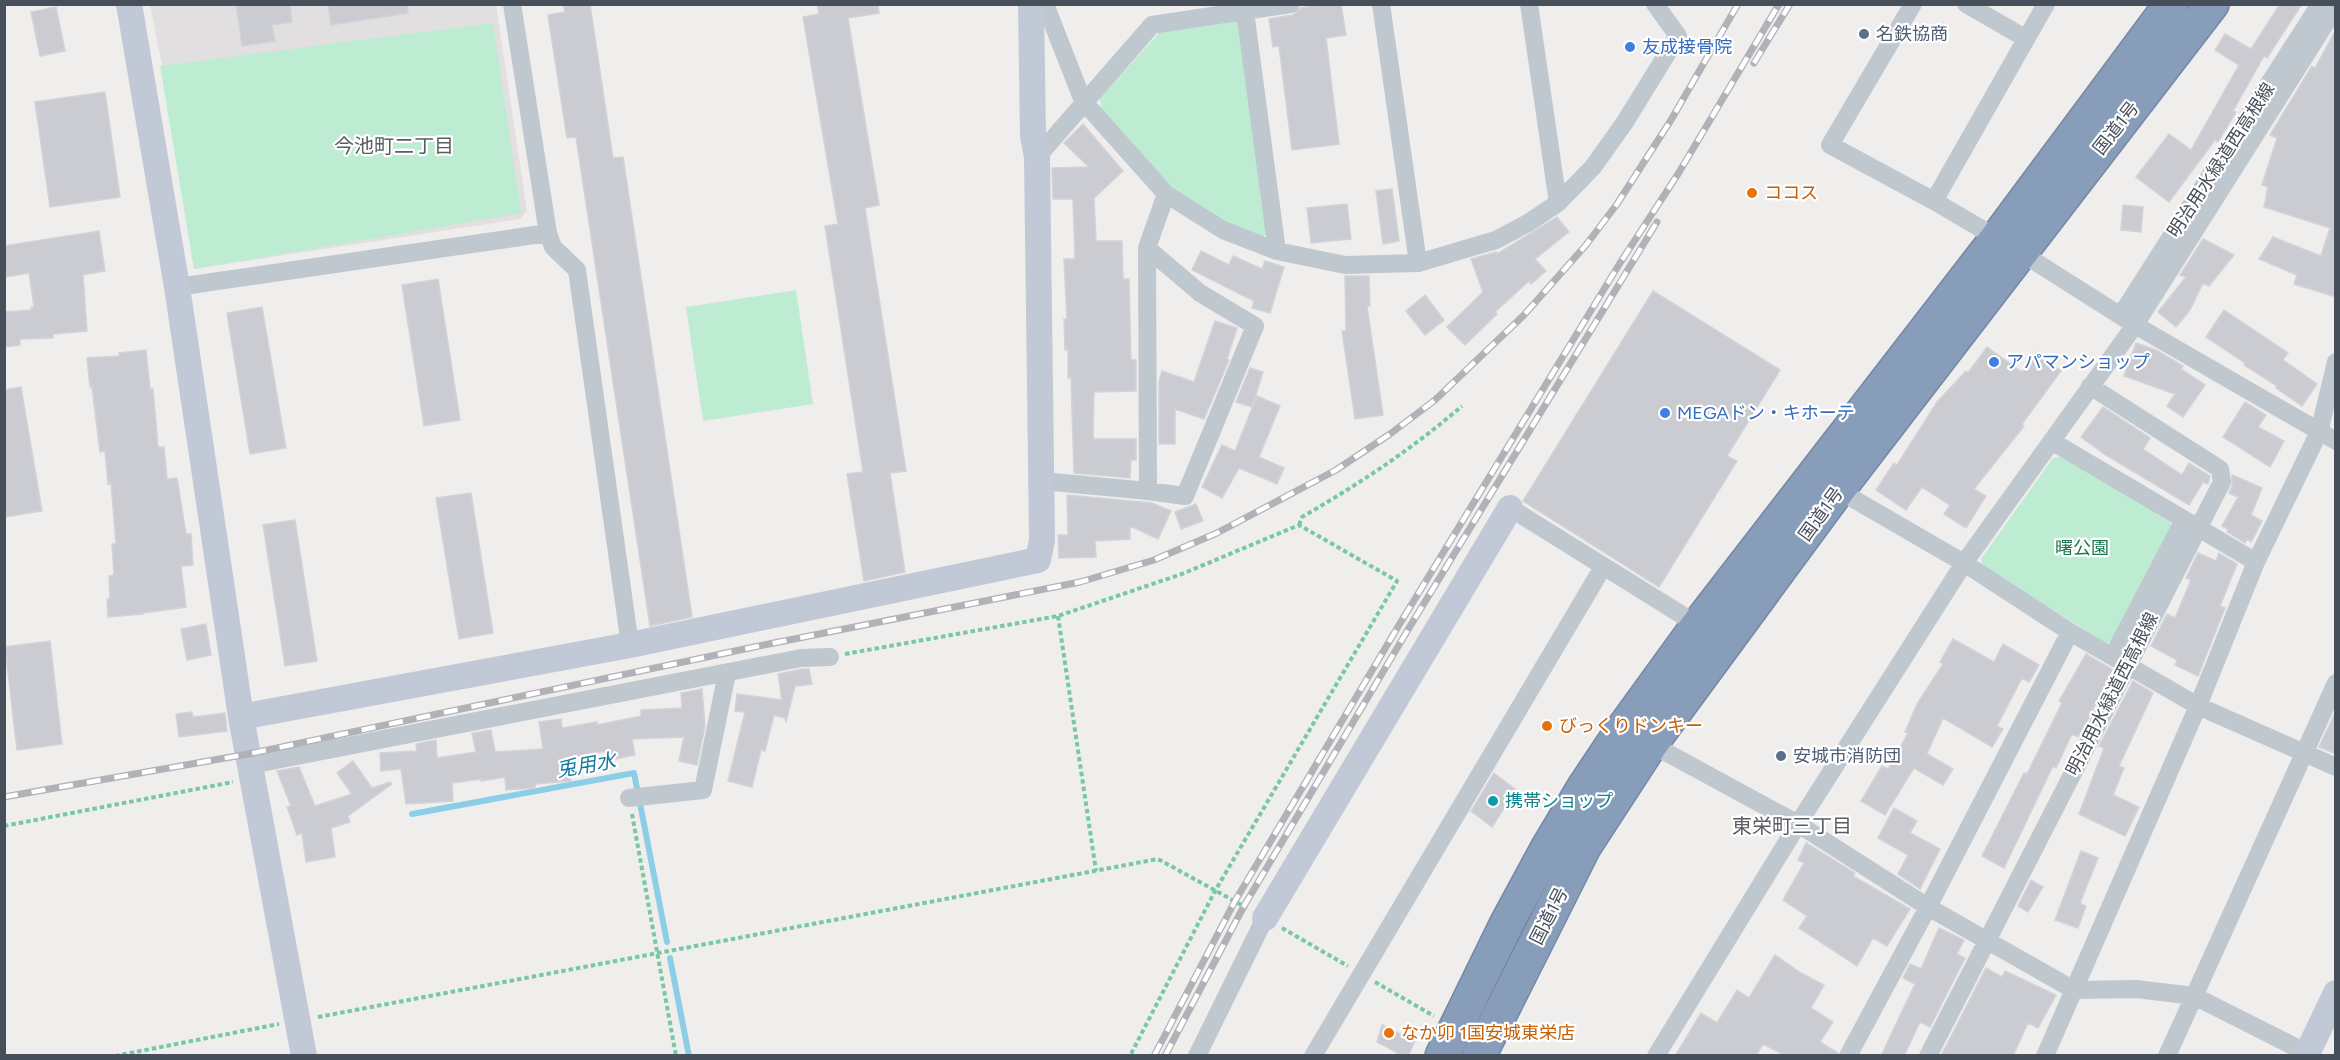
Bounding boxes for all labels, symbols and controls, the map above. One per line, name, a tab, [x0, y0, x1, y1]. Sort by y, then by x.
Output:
place label: 名鉄協商	[1876, 23, 1948, 45]
marker: 名鉄協商	[1857, 27, 1871, 41]
place label: 友成接骨院	[1642, 36, 1732, 58]
marker: 友成接骨院	[1623, 40, 1637, 54]
street label: 明治用水緑道西高根線	[2163, 79, 2279, 241]
street label: 国道1号	[2088, 97, 2144, 159]
district label: 今池町二丁目	[334, 134, 454, 158]
place label: ココス	[1764, 182, 1818, 204]
marker: ココス	[1745, 186, 1759, 200]
place label: アパマンショップ	[2006, 351, 2150, 373]
marker: アパマンショップ	[1987, 355, 2001, 369]
place label: MEGAドン・キホーテ	[1677, 402, 1855, 424]
marker: MEGAドン・キホーテ	[1658, 406, 1672, 420]
street label: 国道1号	[1794, 483, 1848, 545]
park label: 曙公園	[2055, 537, 2109, 559]
street label: 明治用水緑道西高根線	[2061, 609, 2163, 779]
place label: びっくりドンキー	[1559, 715, 1703, 737]
marker: びっくりドンキー	[1540, 719, 1554, 733]
place label: 安城市消防団	[1793, 745, 1901, 767]
water label: 兎用水	[554, 748, 620, 782]
marker: 安城市消防団	[1774, 749, 1788, 763]
place label: 携帯ショップ	[1505, 790, 1613, 812]
marker: 携帯ショップ	[1486, 794, 1500, 808]
district label: 東栄町三丁目	[1732, 814, 1852, 838]
street label: 国道1号	[1525, 884, 1573, 948]
place label: なか卯 1国安城東栄店	[1401, 1022, 1575, 1044]
marker: なか卯 1国安城東栄店	[1382, 1026, 1396, 1040]

